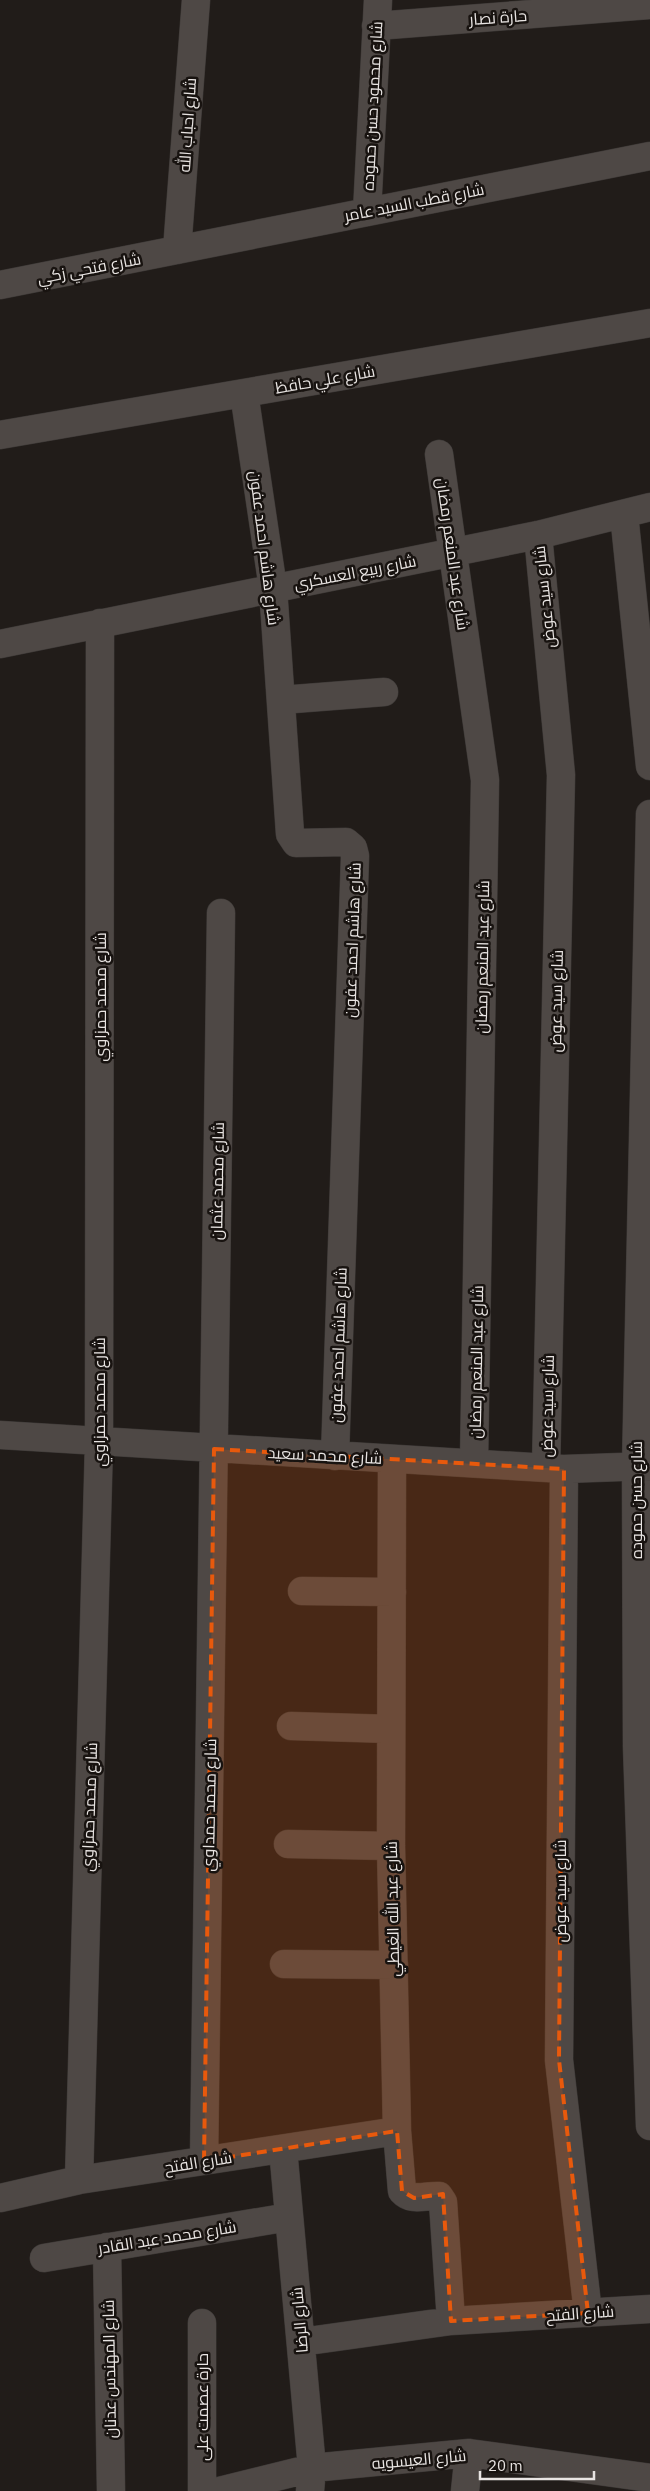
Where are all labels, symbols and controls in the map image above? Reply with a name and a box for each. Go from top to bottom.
street label: حارة نصار [467,5,528,29]
street label: شارع محمود حسن حموده [358,21,388,191]
street label: شارع احباب الله [174,77,202,173]
street label: شارع قطب السيد عامر [341,179,486,228]
street label: شارع فتحي زكي [36,248,143,292]
street label: شارع علي حافظ [274,360,377,402]
street label: شارع هاشم احمد عفون [244,470,284,627]
street label: شارع عبد المنعم رمضان [430,477,474,632]
street label: شارع سيد عوض [529,545,561,649]
street label: شارع ربيع العسكري [292,550,419,598]
street label: شارع هاشم احمد عفون [339,862,367,1018]
street label: شارع عبد المنعم رمضان [471,880,495,1034]
street label: شارع محمد حمزاوي [90,932,114,1062]
street label: شارع سيد عوض [545,949,569,1053]
street label: شارع محمد عثمان [206,1122,230,1240]
street label: شارع هاشم احمد عفون [325,1267,353,1423]
street label: شارع عبد المنعم رمضان [465,1285,489,1439]
street label: شارع محمد حمزاوي [89,1337,113,1467]
street label: شارع سيد عوض [536,1354,560,1458]
street label: شارع حسن حموده [626,1441,648,1559]
street label: شارع محمد سعيد [267,1442,383,1470]
street label: شارع محمد حمداوي [198,1738,224,1872]
street label: شارع محمد حمزاوي [77,1742,105,1872]
street label: شارع سيد عوض [550,1840,572,1942]
street label: شارع عبد الله الغيطي [381,1841,407,1977]
street label: شارع الفتح [163,2147,234,2179]
street label: شارع محمد عبد القادر [95,2216,238,2260]
street label: شارع الرضا [286,2286,314,2354]
street label: شارع المهندس عدنان [98,2299,122,2439]
street label: شارع الفتح [545,2301,615,2327]
street label: حارة عصمت على [192,2353,213,2461]
street label: شارع العيسويه [371,2445,467,2475]
scale bar [480,2448,594,2480]
text: 20 m [488,2456,523,2475]

